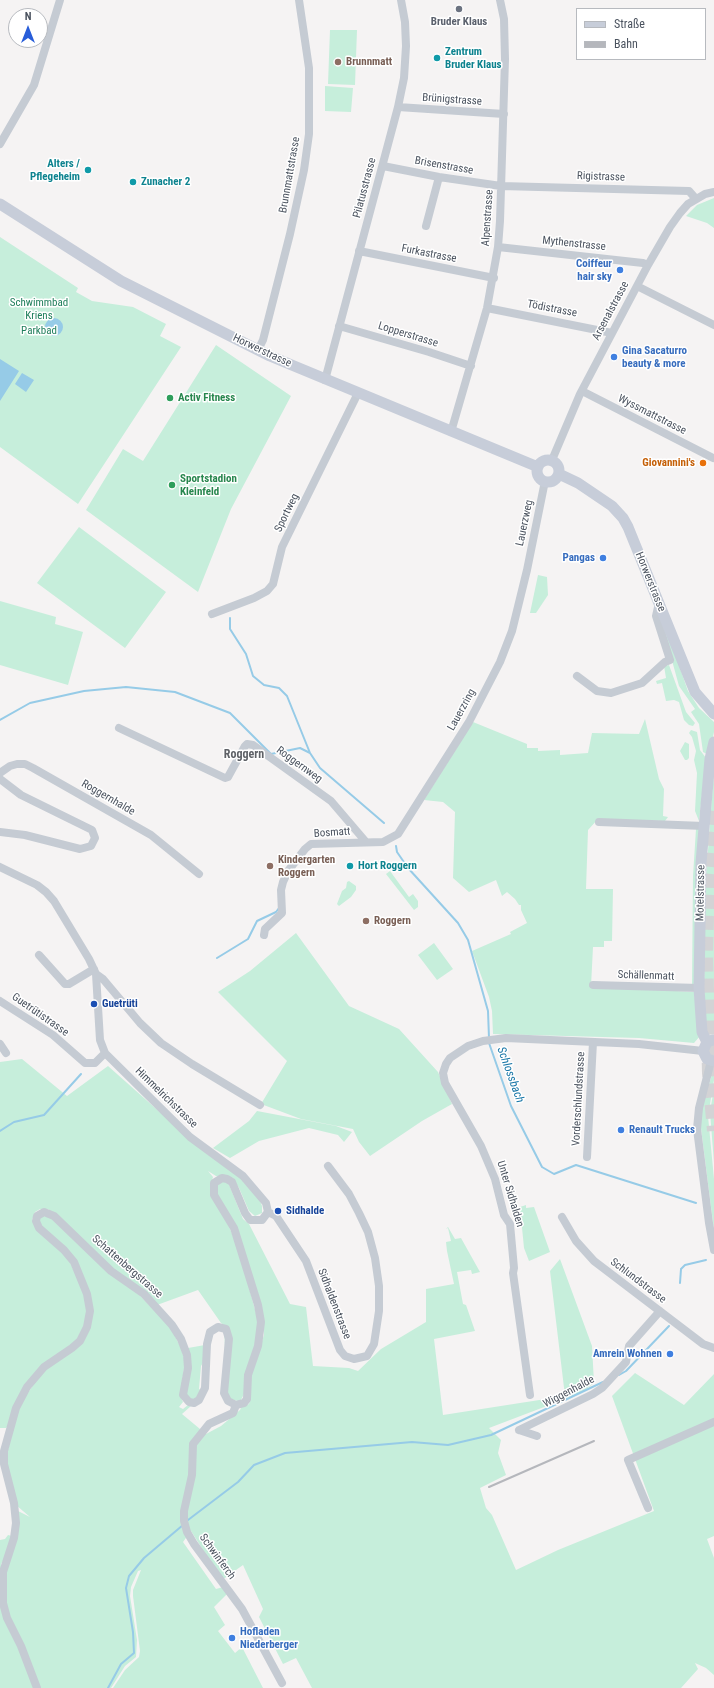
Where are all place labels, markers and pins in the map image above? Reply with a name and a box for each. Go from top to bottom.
marker: Bruder Klaus [454,4,464,14]
place label: Bruder Klaus [431,15,487,29]
place label: Zentrum Bruder Klaus [445,45,502,71]
marker: Zentrum Bruder Klaus [432,53,442,63]
place label: Brunnmatt [346,55,392,69]
marker: Brunnmatt [333,57,343,67]
place label: Alters / Pflegeheim [30,157,80,183]
marker: Alters / Pflegeheim [83,165,93,175]
place label: Zunacher 2 [141,175,190,189]
marker: Zunacher 2 [128,177,138,187]
place label: Coiffeur hair sky [576,257,612,283]
marker: Coiffeur hair sky [615,265,625,275]
place label: Gina Sacaturro beauty & more [622,344,687,370]
marker: Gina Sacaturro beauty & more [609,352,619,362]
place label: Activ Fitness [178,391,235,405]
marker: Activ Fitness [165,393,175,403]
place label: Giovannini's [642,456,695,470]
marker: Giovannini's [698,458,708,468]
place label: Sportstadion Kleinfeld [180,472,237,498]
marker: Sportstadion Kleinfeld [167,480,177,490]
place label: Pangas [562,551,595,565]
marker: Pangas [598,553,608,563]
place label: Kindergarten Roggern [278,853,335,879]
place label: Hort Roggern [358,859,417,873]
marker: Kindergarten Roggern [265,861,275,871]
marker: Hort Roggern [345,861,355,871]
place label: Roggern [374,914,411,928]
marker: Roggern [361,916,371,926]
place label: Guetrüti [102,997,138,1011]
marker: Guetrüti [89,999,99,1009]
place label: Renault Trucks [629,1123,695,1137]
marker: Renault Trucks [616,1125,626,1135]
place label: Sidhalde [286,1204,324,1218]
marker: Sidhalde [273,1206,283,1216]
place label: Amrein Wohnen [593,1347,662,1361]
marker: Amrein Wohnen [665,1349,675,1359]
place label: Hofladen Niederberger [240,1625,298,1651]
marker: Hofladen Niederberger [227,1633,237,1643]

